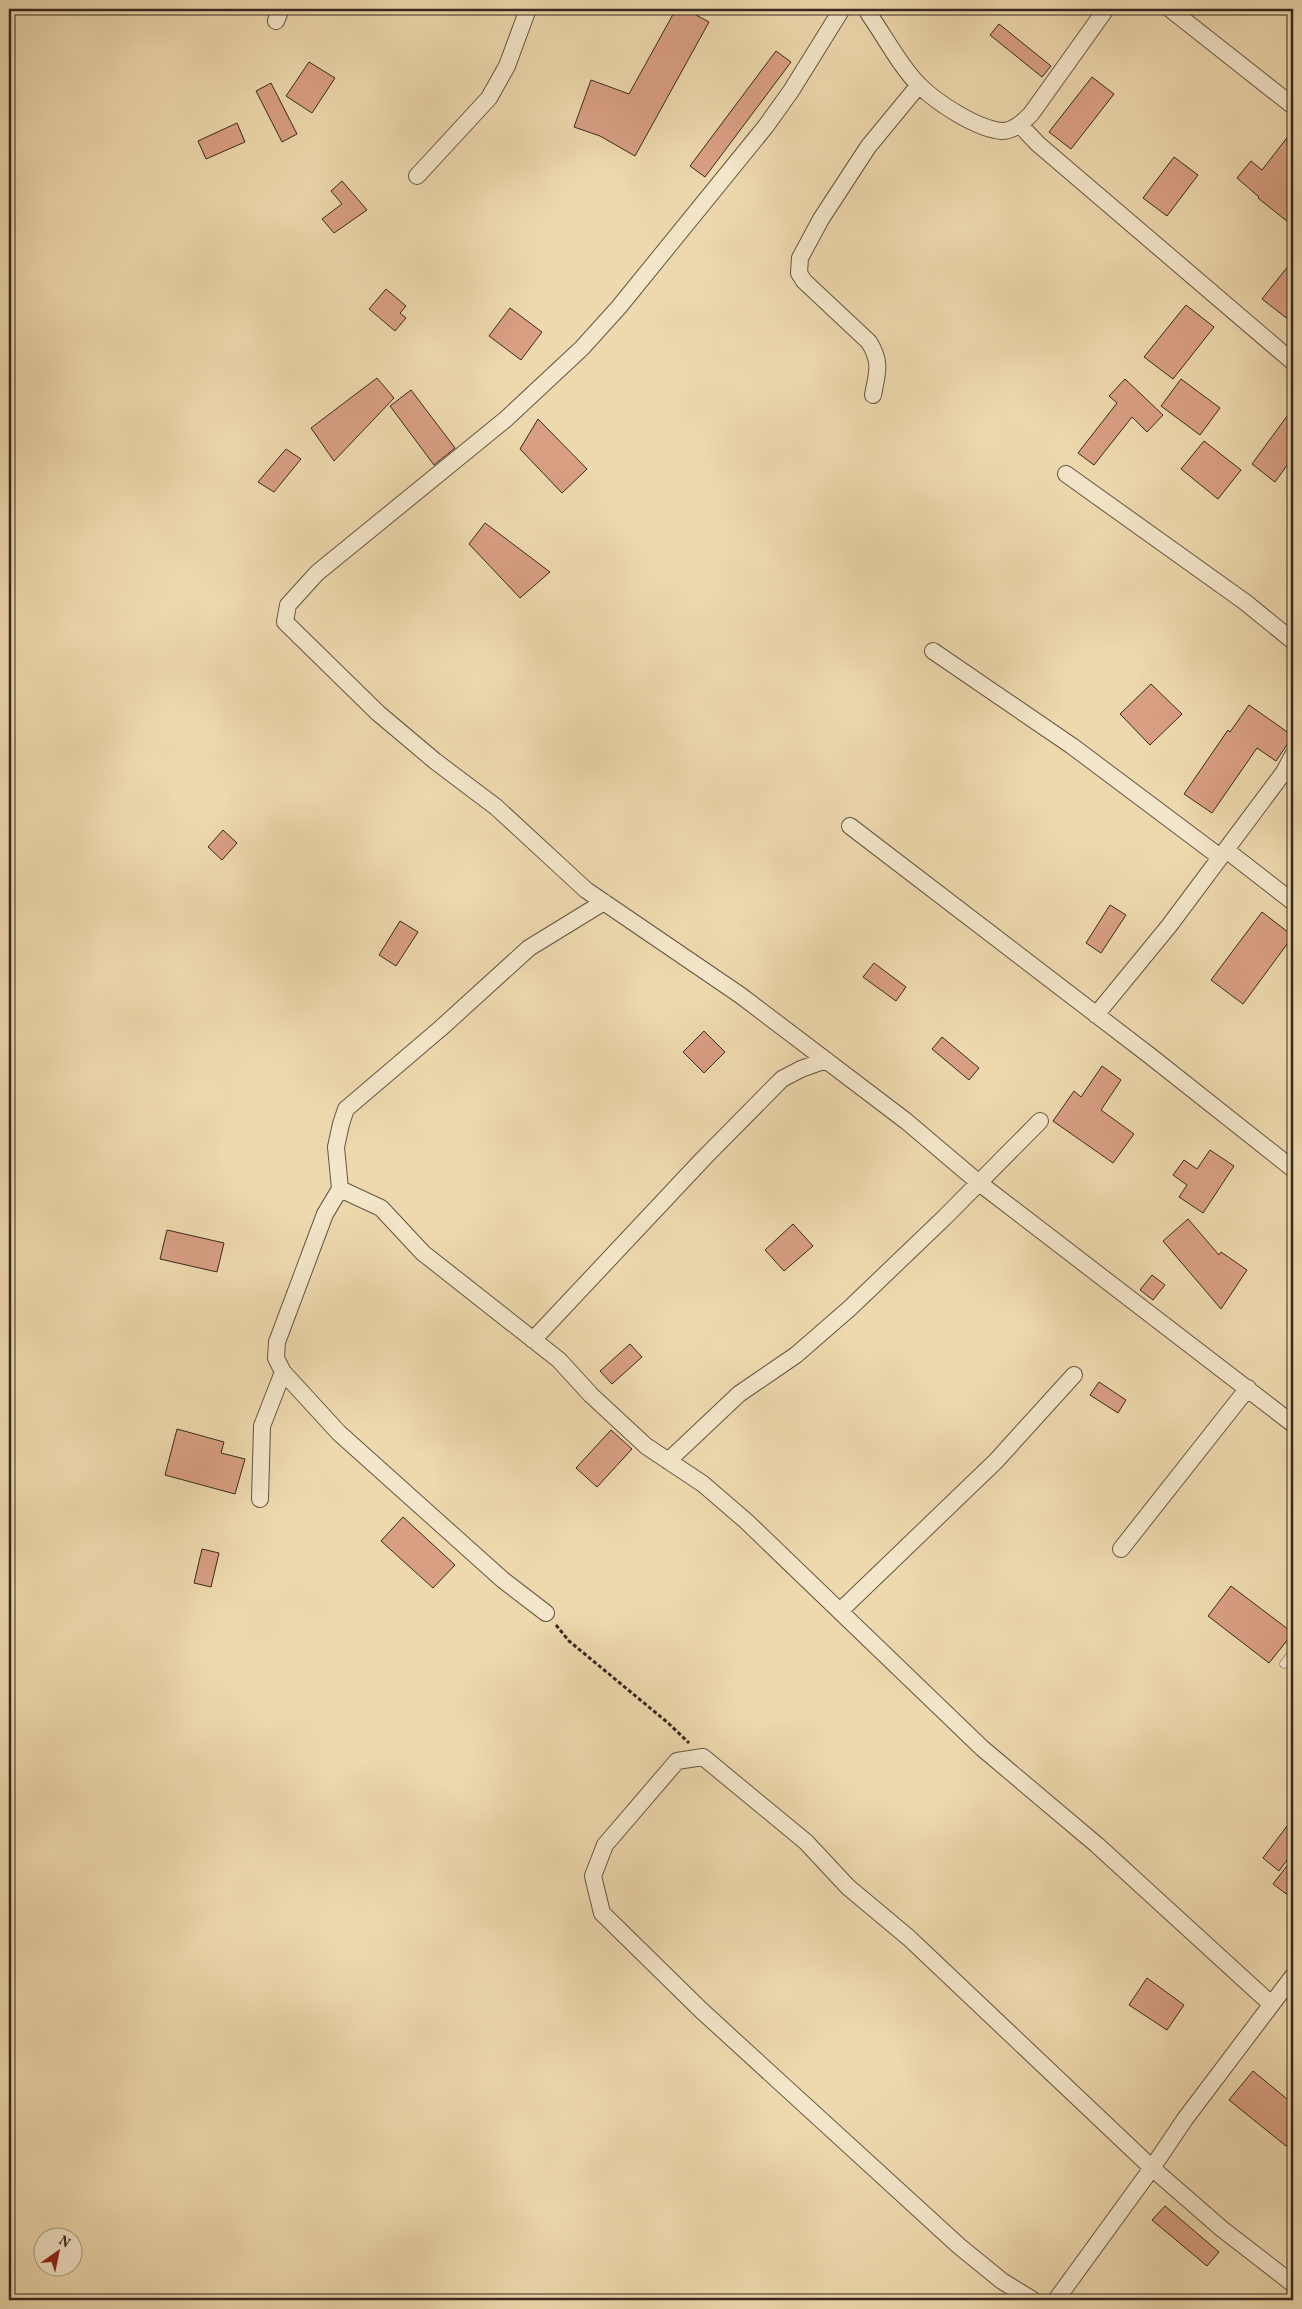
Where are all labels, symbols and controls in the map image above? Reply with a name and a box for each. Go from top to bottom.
north arrow [32,2226,82,2276]
text: N [55,2232,74,2253]

